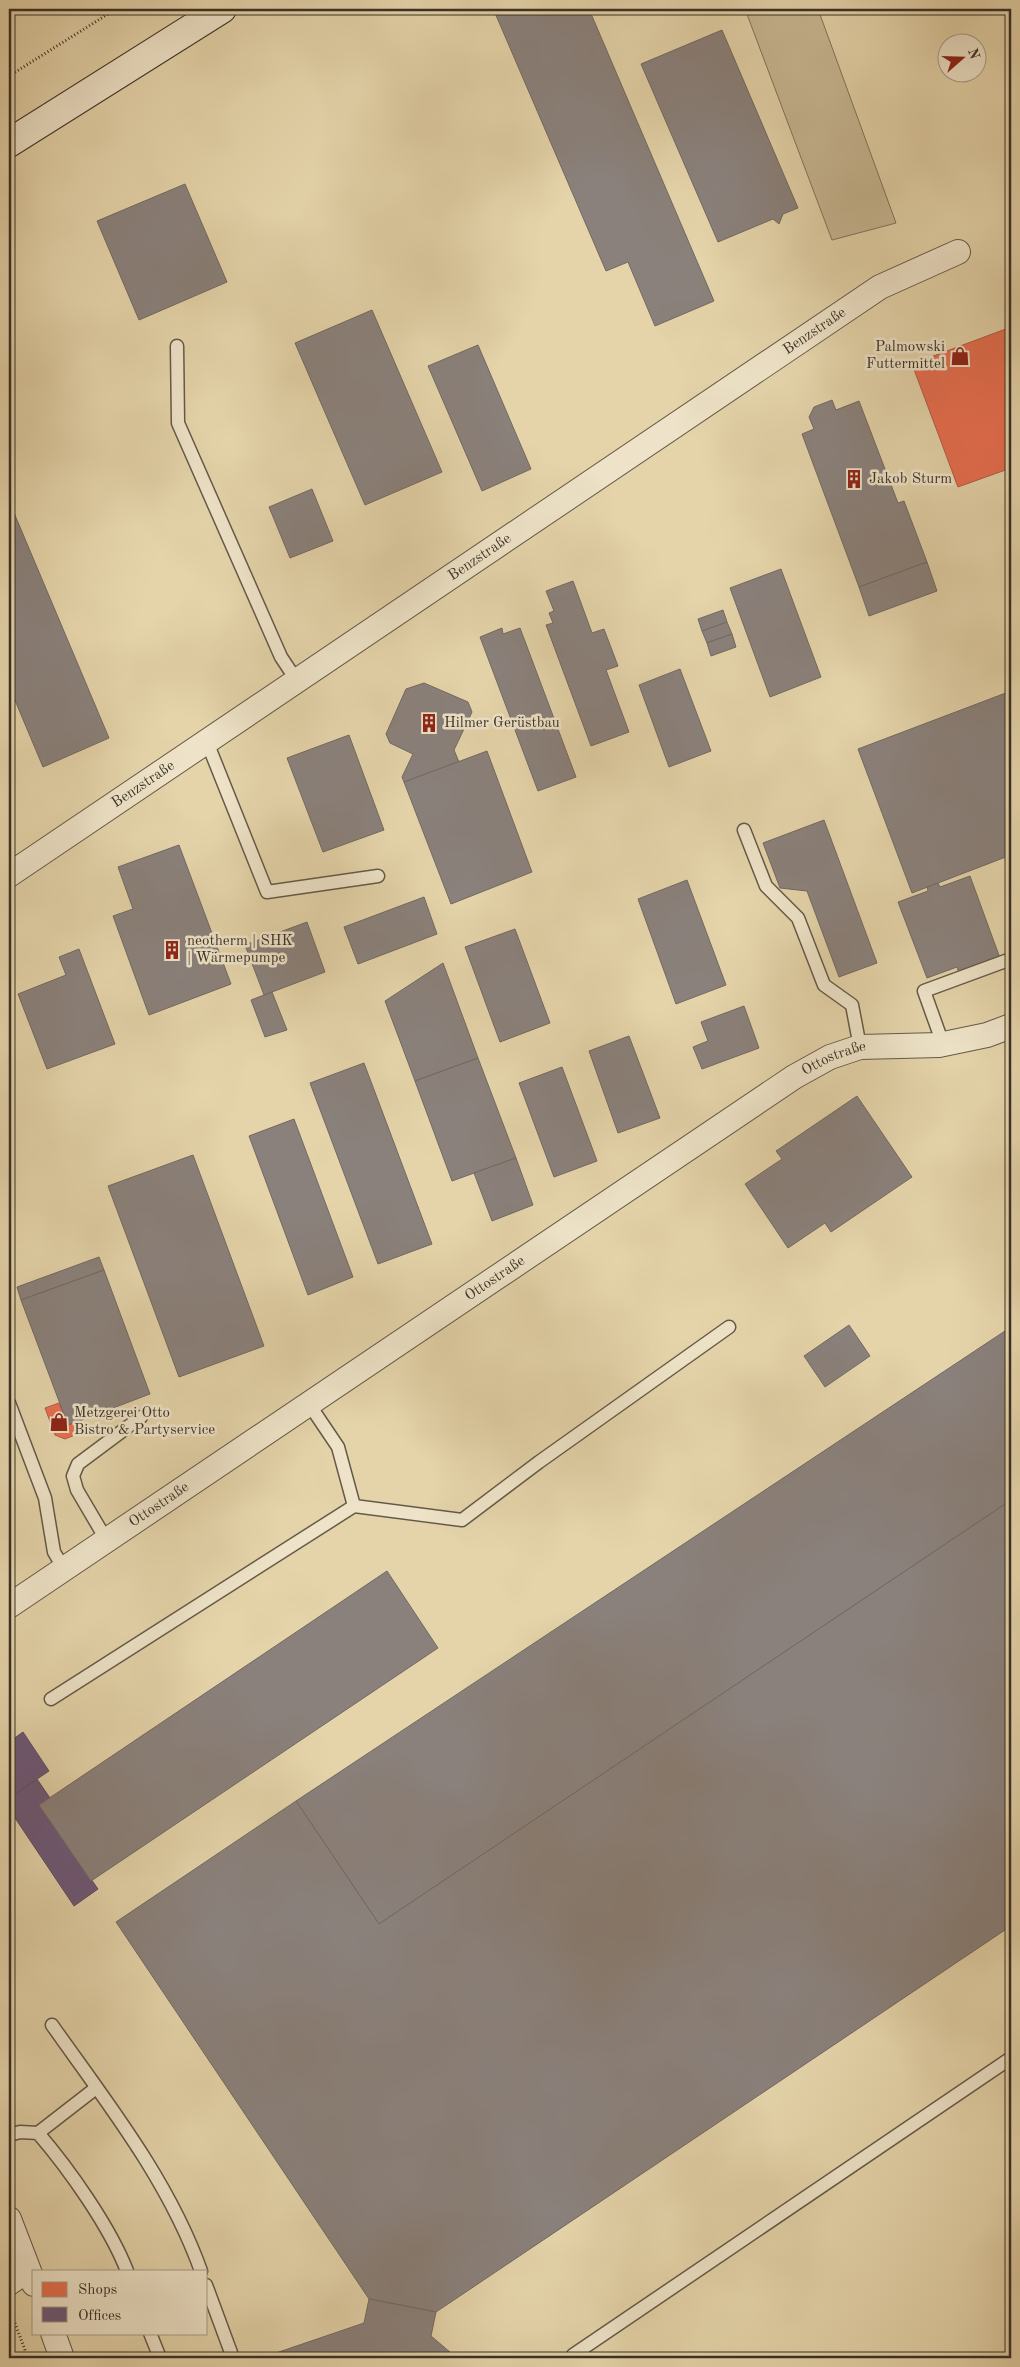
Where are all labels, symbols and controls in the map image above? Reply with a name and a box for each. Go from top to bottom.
north arrow [938,32,988,82]
text: N [965,46,982,62]
street label: Benzstraße [781,305,849,358]
place label: Palmowski Futtermittel [866,340,945,372]
shop icon: Palmowski Futtermittel [949,345,971,367]
building icon: Jakob Sturm [843,468,865,490]
place label: Jakob Sturm [869,472,952,487]
street label: Benzstraße [446,531,514,584]
building icon: Hilmer Gerüstbau [418,712,440,734]
place label: Hilmer Gerüstbau [444,716,560,731]
street label: Benzstraße [109,758,177,811]
place label: neotherm | SHK | Wärmepumpe [187,934,293,966]
building icon: neotherm | SHK | Wärmepumpe [161,939,183,961]
street label: Ottostraße [799,1039,866,1079]
street label: Ottostraße [462,1253,528,1304]
place label: Metzgerei Otto Bistro & Partyservice [74,1406,215,1438]
shop icon: Metzgerei Otto Bistro & Partyservice [48,1411,70,1433]
street label: Ottostraße [126,1479,192,1530]
legend [32,2270,208,2334]
text: Shops [78,2283,117,2298]
text: Offices [78,2309,121,2324]

